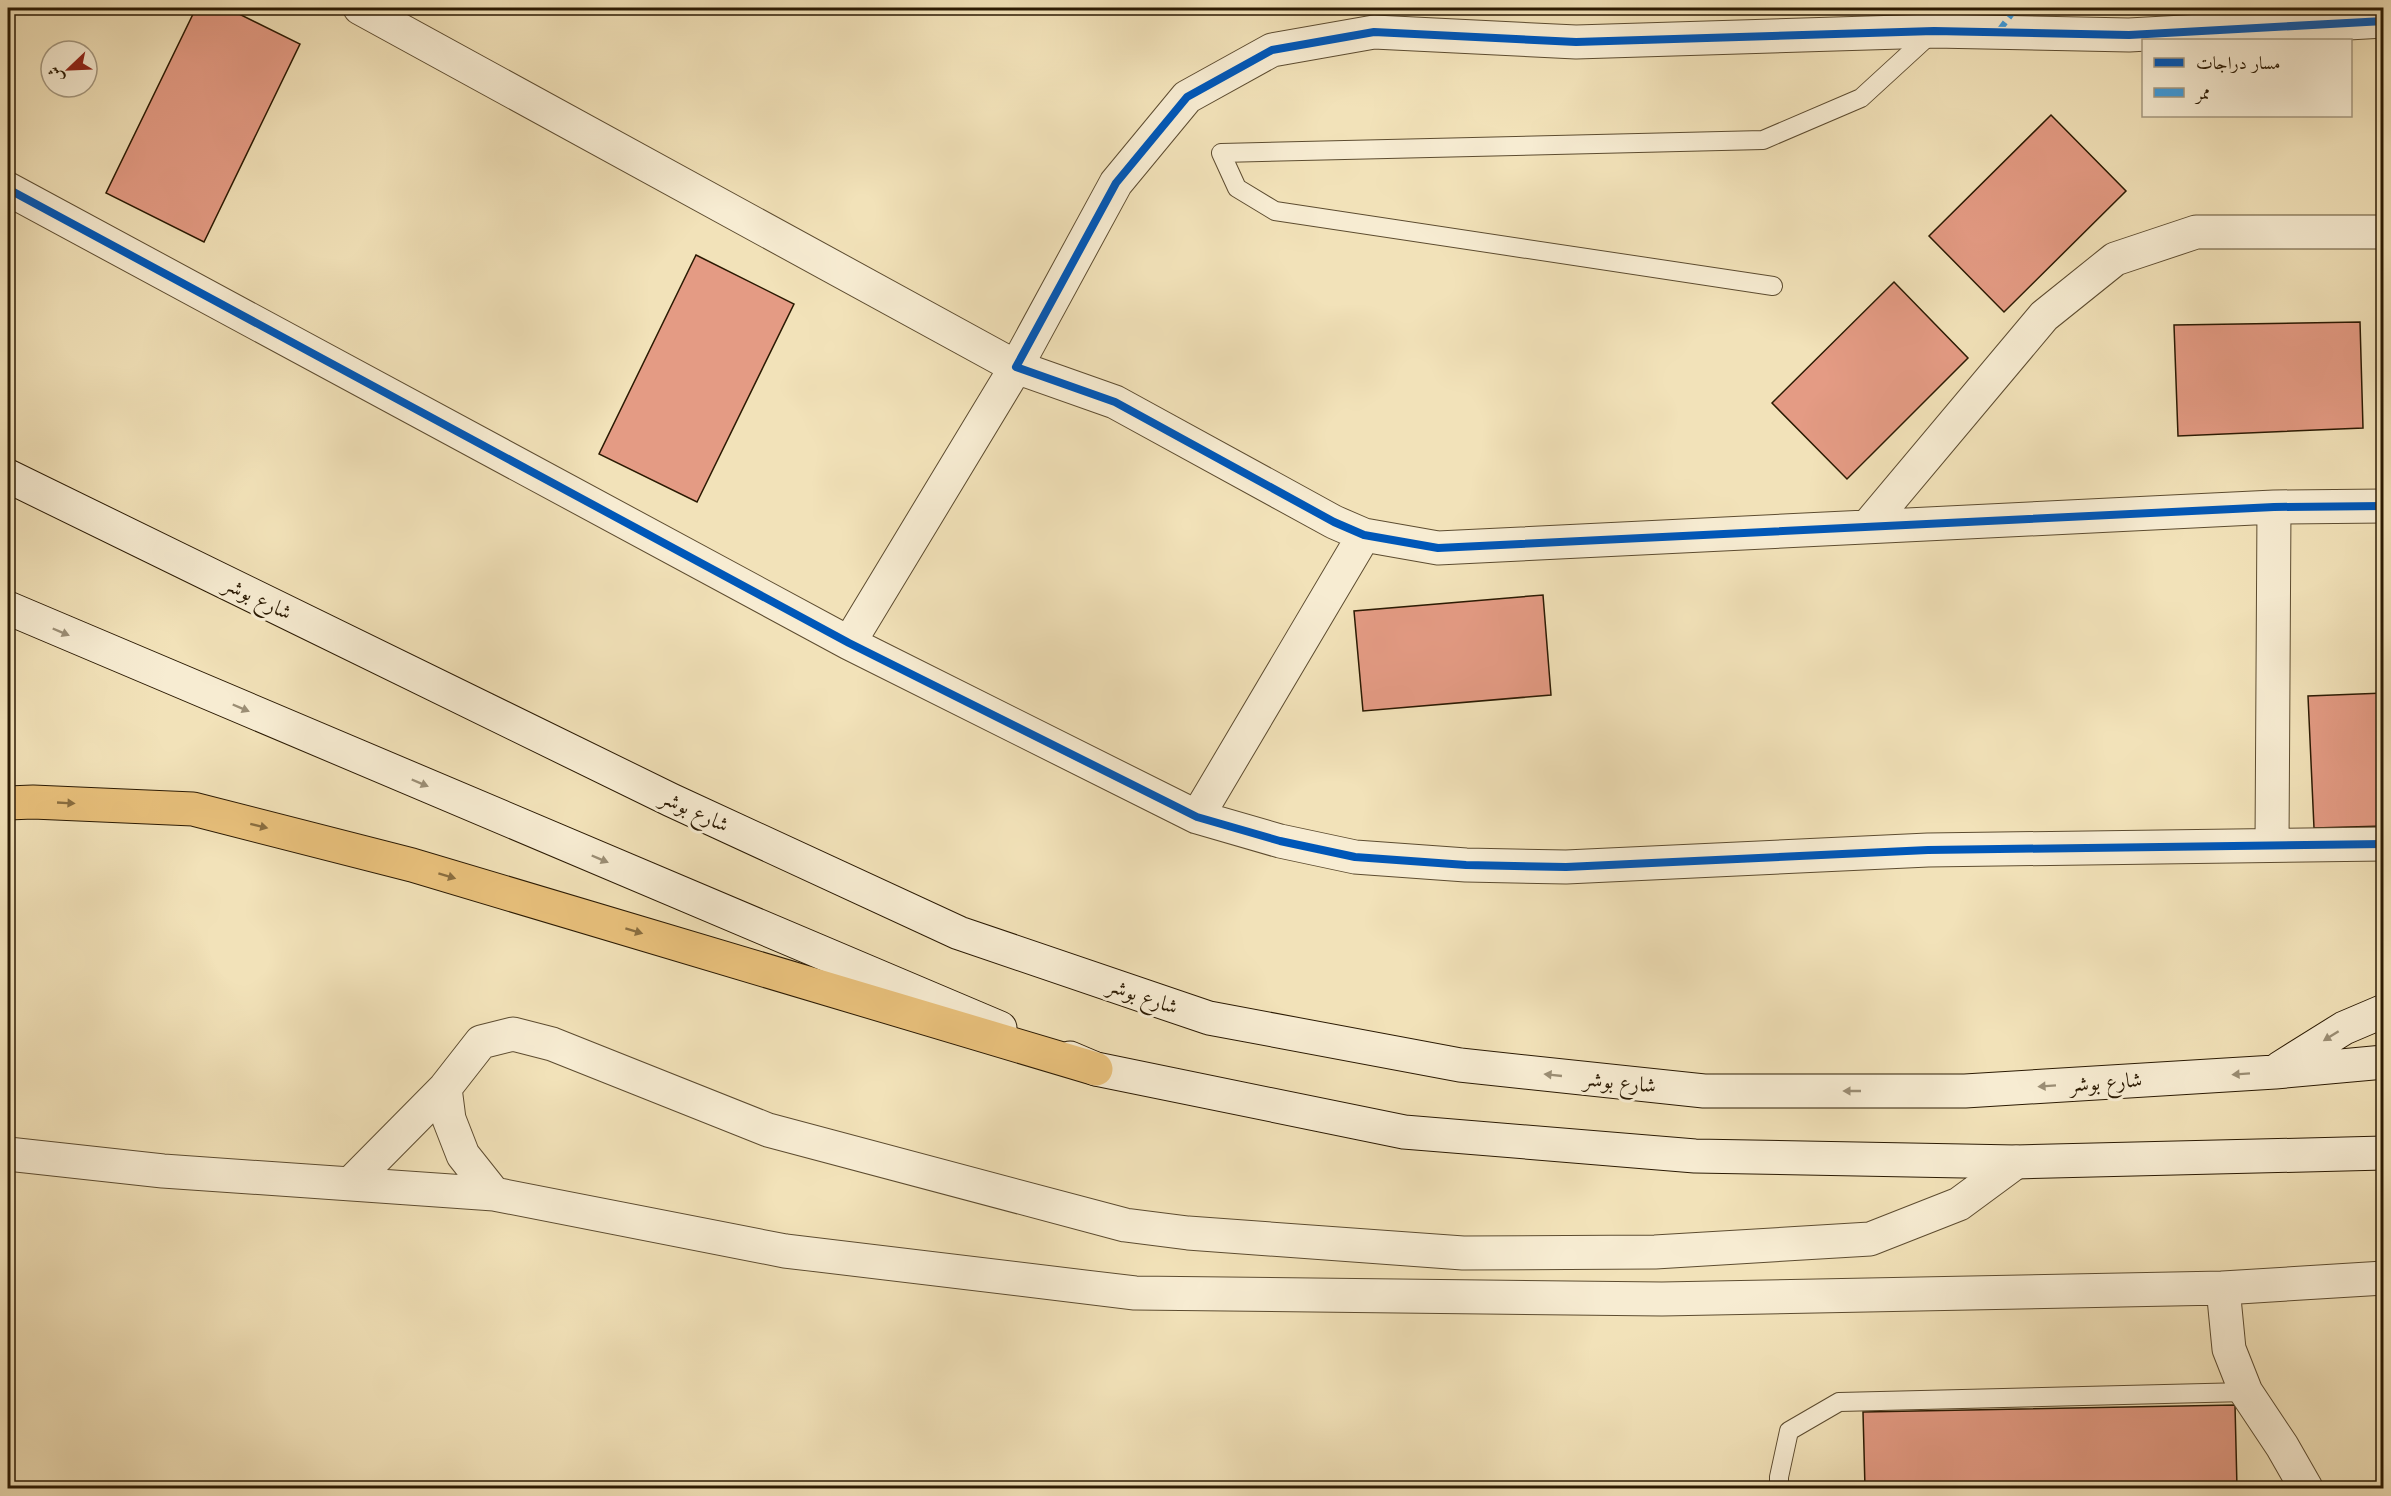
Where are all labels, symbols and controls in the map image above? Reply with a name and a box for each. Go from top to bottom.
north arrow [39,39,99,99]
legend [2142,39,2352,117]
text: مسار دراجات [2196,55,2280,74]
text: ش [47,64,67,85]
text: ممر [2194,85,2210,105]
street label: شارع بوشر [216,573,294,630]
one-way arrow [52,628,70,637]
one-way arrow [232,703,250,713]
one-way arrow [412,779,429,788]
street label: شارع بوشر [653,787,732,843]
one-way arrow [56,799,75,808]
one-way arrow [250,821,268,831]
one-way arrow [591,855,609,864]
one-way arrow [438,872,456,881]
one-way arrow [625,927,643,936]
street label: شارع بوشر [1101,975,1180,1025]
one-way arrow [2323,1031,2339,1042]
street label: شارع بوشر [1580,1069,1657,1104]
one-way arrow [2232,1069,2251,1078]
one-way arrow [1543,1070,1562,1080]
street label: شارع بوشر [2067,1070,2143,1103]
one-way arrow [2037,1081,2056,1091]
one-way arrow [1843,1086,1862,1096]

